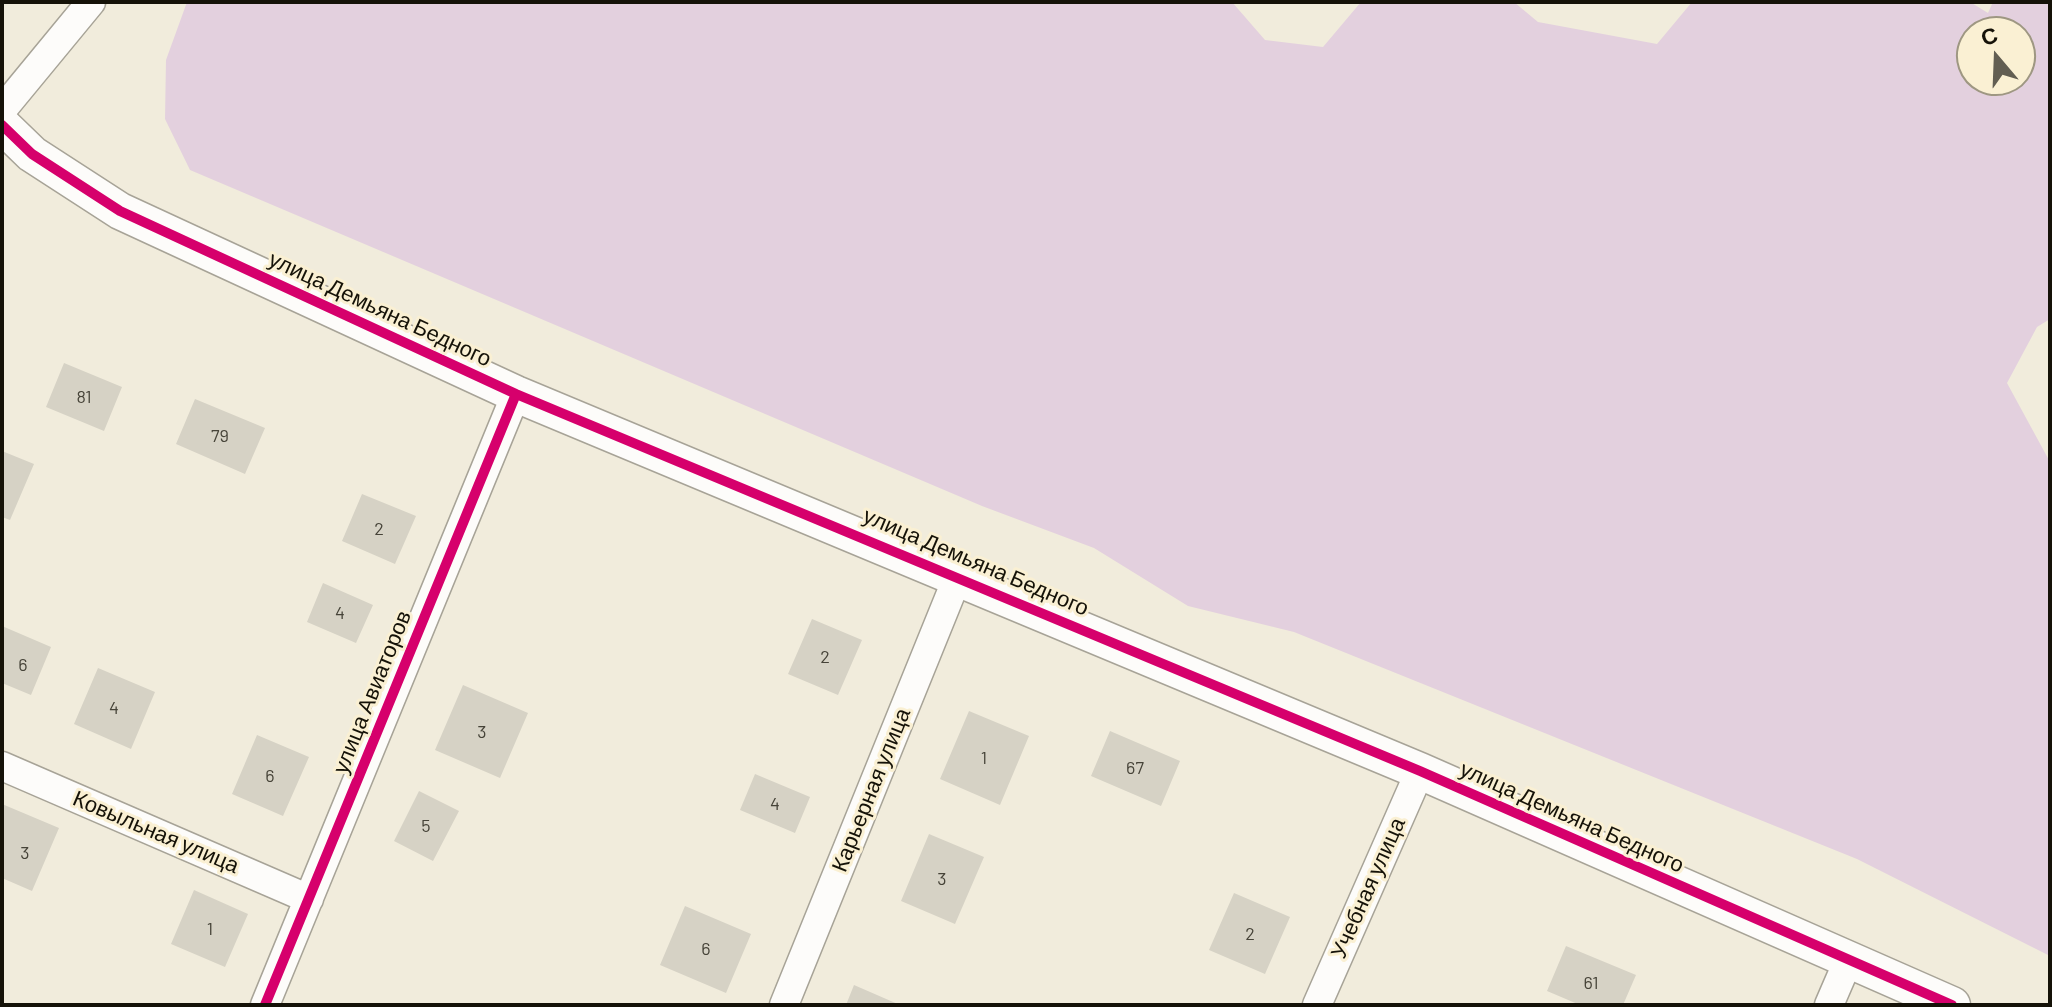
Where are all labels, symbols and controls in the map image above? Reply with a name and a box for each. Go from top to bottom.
north arrow [1956,16,2036,96]
text: С [1977,20,2001,50]
street label: улица Демьяна Бедного [265,246,495,372]
house number: 81 [76,386,92,408]
house number: 79 [211,425,229,447]
street label: улица Демьяна Бедного [859,502,1093,622]
house number: 2 [374,518,384,540]
house number: 4 [335,602,345,624]
street label: улица Авиаторов [327,607,417,777]
house number: 2 [820,646,830,668]
house number: 6 [18,654,28,676]
house number: 4 [109,697,119,719]
street label: Карьерная улица [826,704,916,876]
house number: 3 [477,721,487,743]
house number: 1 [981,747,987,769]
street label: улица Демьяна Бедного [1456,756,1688,878]
house number: 67 [1126,757,1144,779]
house number: 6 [265,765,275,787]
street label: Ковыльная улица [69,785,243,879]
house number: 4 [770,793,780,815]
street label: Учебная улица [1325,814,1411,962]
house number: 5 [421,815,431,837]
house number: 3 [20,842,30,864]
house number: 3 [937,868,947,890]
house number: 1 [207,918,213,940]
house number: 2 [1245,923,1255,945]
house number: 6 [701,938,711,960]
house number: 61 [1583,972,1599,994]

